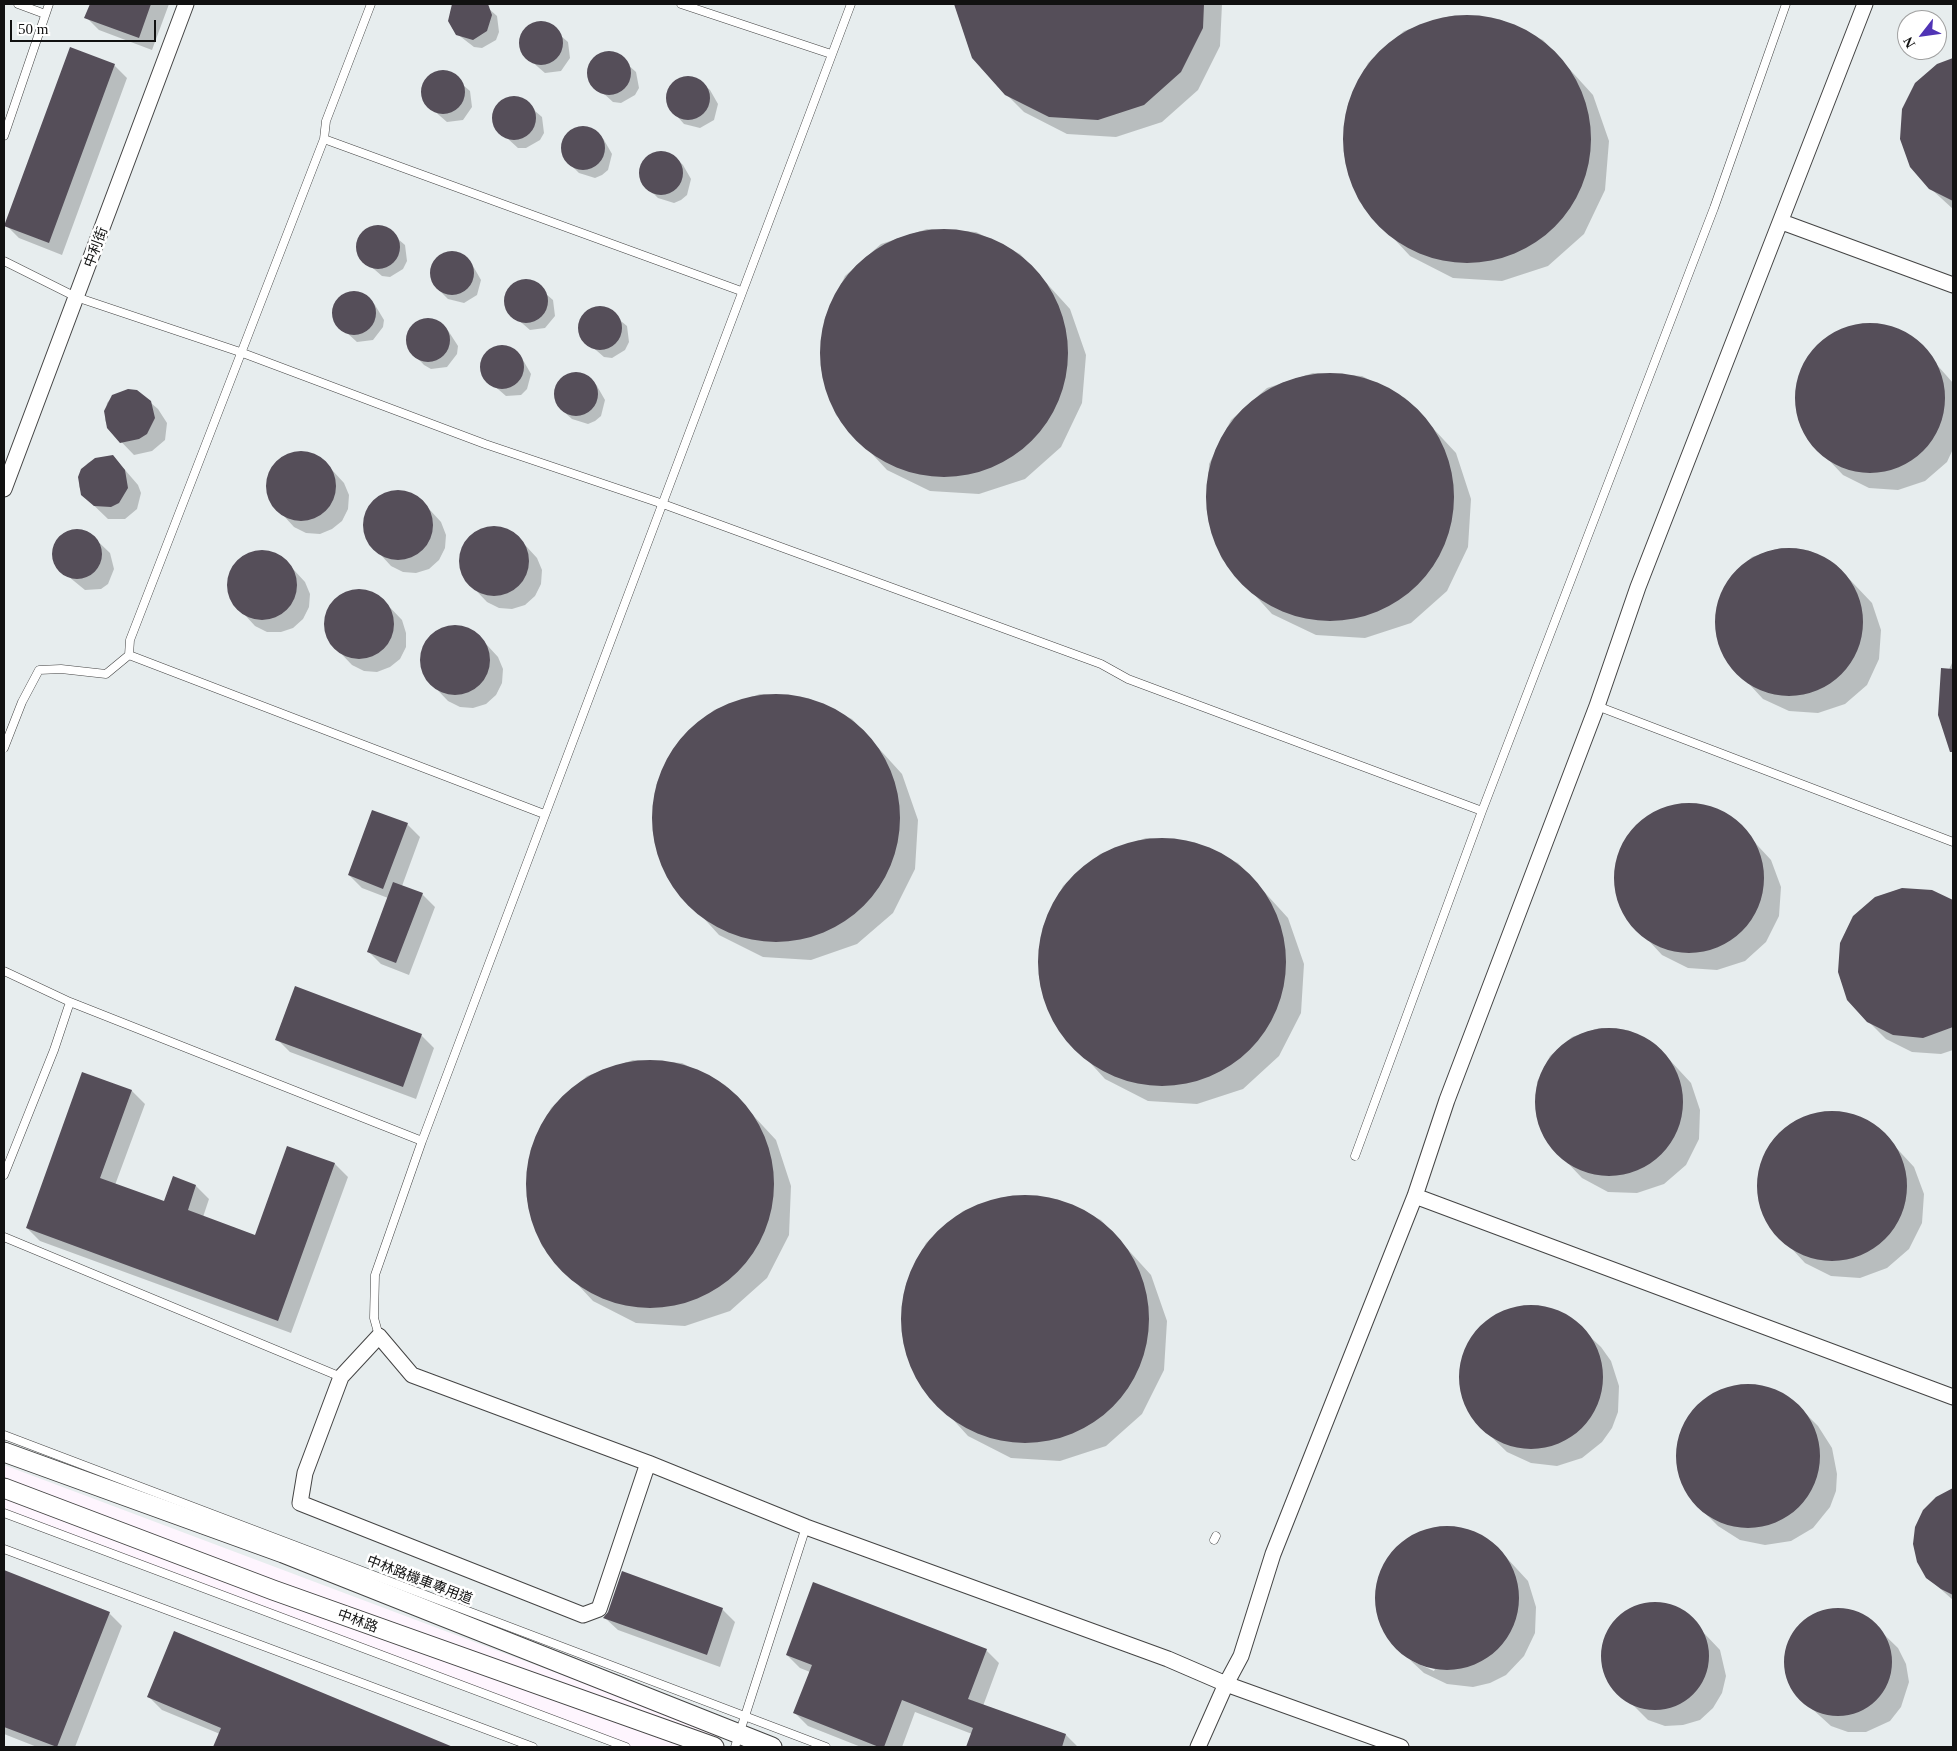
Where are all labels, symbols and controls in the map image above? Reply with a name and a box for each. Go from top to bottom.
scale bar [12,10,159,42]
north arrow [1897,10,1947,60]
text: 50 m [18,21,48,37]
text: N [1900,34,1918,50]
street label: 中利街 [80,224,110,270]
street label: 中林路機車專用道 [365,1551,475,1607]
street label: 中林路 [335,1605,381,1635]

